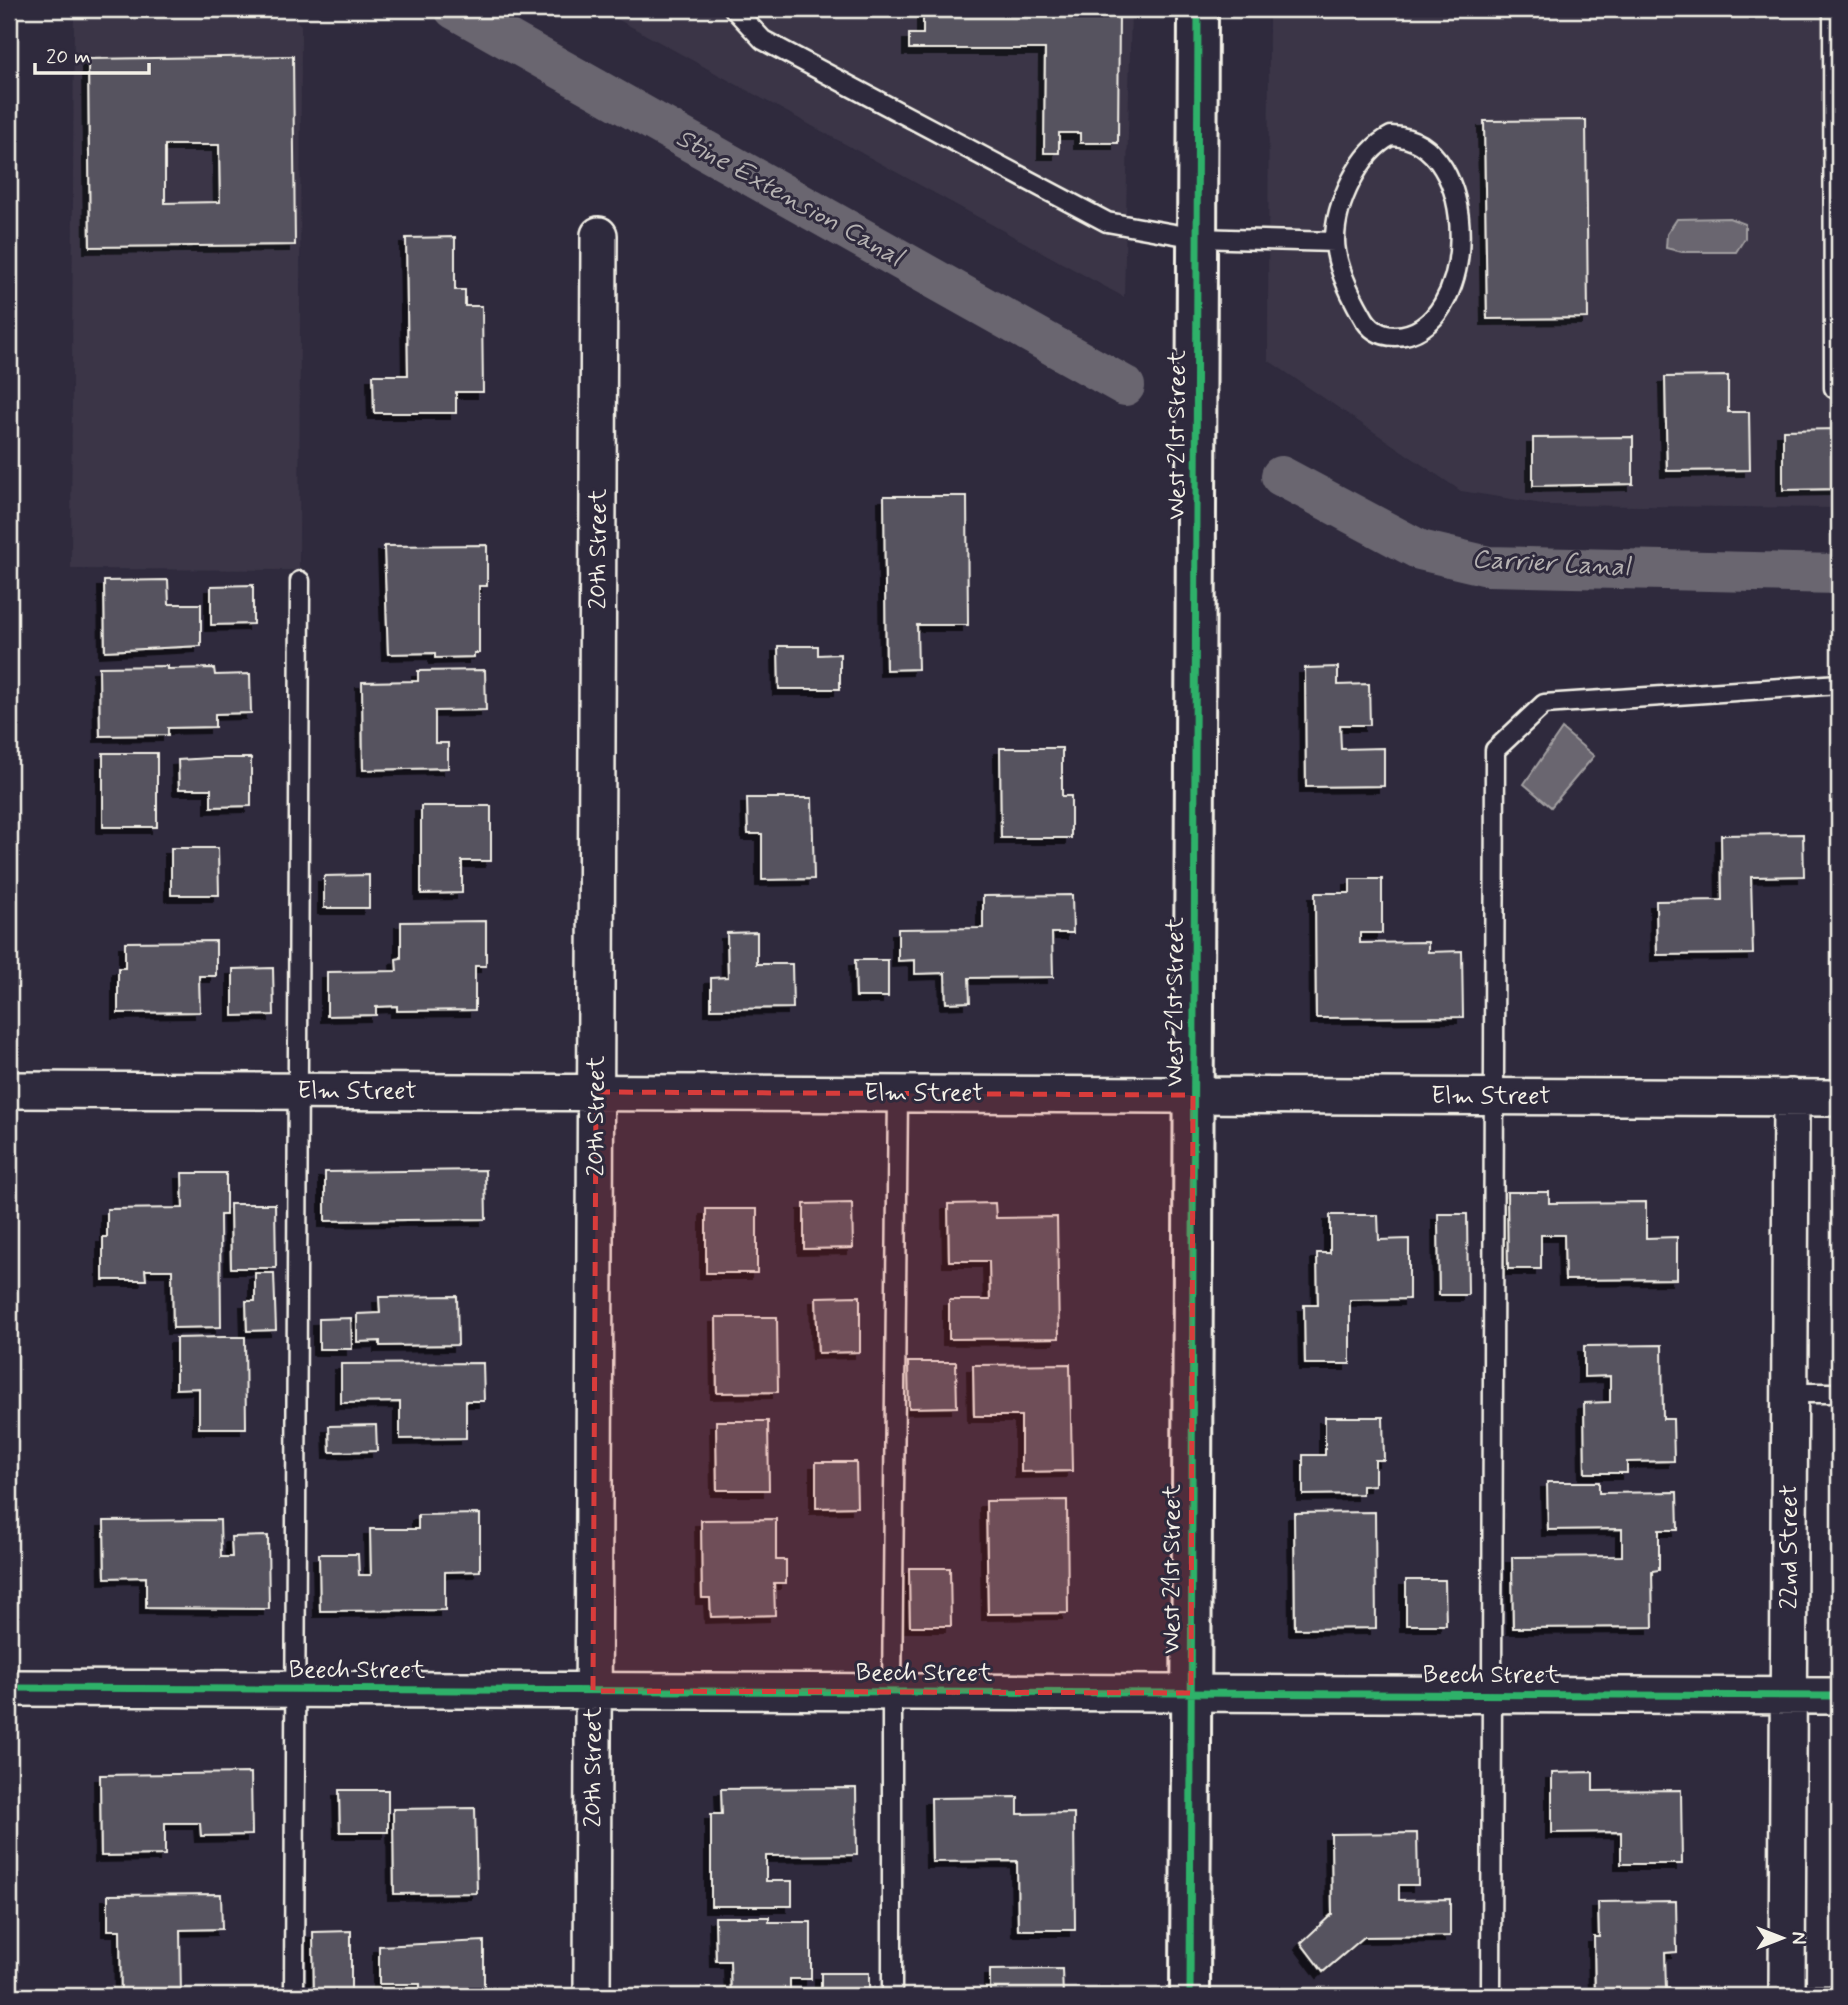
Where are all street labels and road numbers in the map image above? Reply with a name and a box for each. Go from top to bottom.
street label: West 21st Street [1162,350,1193,520]
street label: 20th Street [583,489,614,609]
street label: West 21st Street [1160,917,1191,1087]
street label: 20th Street [581,1056,612,1176]
street label: Elm Street [297,1076,417,1107]
street label: Elm Street [864,1078,984,1109]
street label: Elm Street [1431,1081,1551,1112]
street label: West 21st Street [1157,1484,1188,1654]
street label: 22nd Street [1774,1484,1805,1610]
street label: Beech Street [289,1655,425,1686]
street label: Beech Street [856,1658,992,1689]
street label: Beech Street [1423,1660,1559,1691]
street label: 20th Street [578,1707,609,1827]

